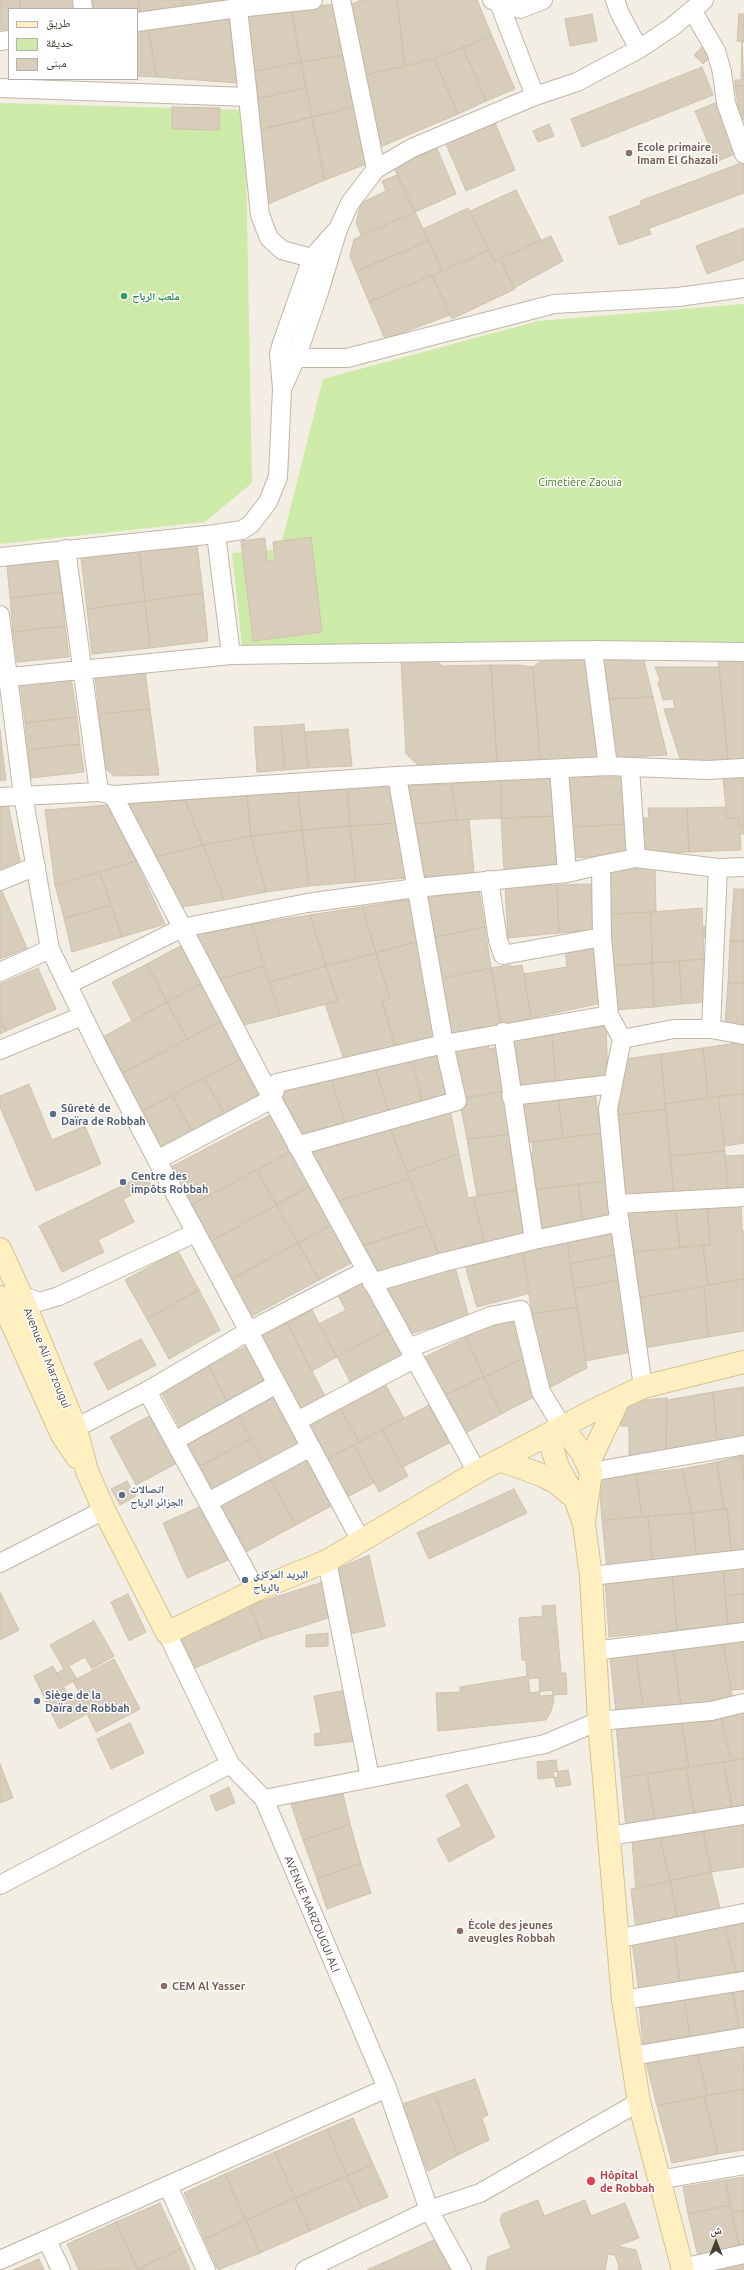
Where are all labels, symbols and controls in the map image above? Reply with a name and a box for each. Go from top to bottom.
legend [8,8,138,80]
text: طريق [46,16,71,29]
text: حديقة [46,36,74,49]
text: مبنى [46,56,67,69]
place label: Ecole primaire Imam El Ghazali [637,140,718,166]
marker: Ecole primaire Imam El Ghazali [624,148,634,158]
place label: ملعب الرباح [132,289,180,303]
marker: ملعب الرباح [119,291,129,301]
park label: Cimetière Zaouia [538,475,622,489]
place label: Sûreté de Daïra de Robbah [61,1101,146,1127]
marker: Sûreté de Daïra de Robbah [48,1109,58,1119]
place label: Centre des impôts Robbah [131,1169,209,1195]
marker: Centre des impôts Robbah [118,1177,128,1187]
street label: Avenue Ali Marzougui [21,1306,73,1410]
place label: اتصالات الجزائر الرباح [130,1482,183,1508]
marker: اتصالات الجزائر الرباح [117,1490,127,1500]
place label: البريد المركزي بالرباح [253,1567,308,1593]
marker: البريد المركزي بالرباح [240,1575,250,1585]
place label: Siège de la Daïra de Robbah [45,1688,130,1714]
marker: Siège de la Daïra de Robbah [32,1696,42,1706]
street label: AVENUE MARZOUGUI ALI [281,1854,343,1974]
place label: École des jeunes aveugles Robbah [468,1918,556,1944]
marker: École des jeunes aveugles Robbah [455,1926,465,1936]
place label: CEM Al Yasser [172,1979,245,1993]
marker: CEM Al Yasser [159,1981,169,1991]
place label: Hôpital de Robbah [600,2168,655,2194]
marker: Hôpital de Robbah [585,2175,597,2187]
north arrow [696,2222,736,2262]
text: ش [710,2224,722,2236]

